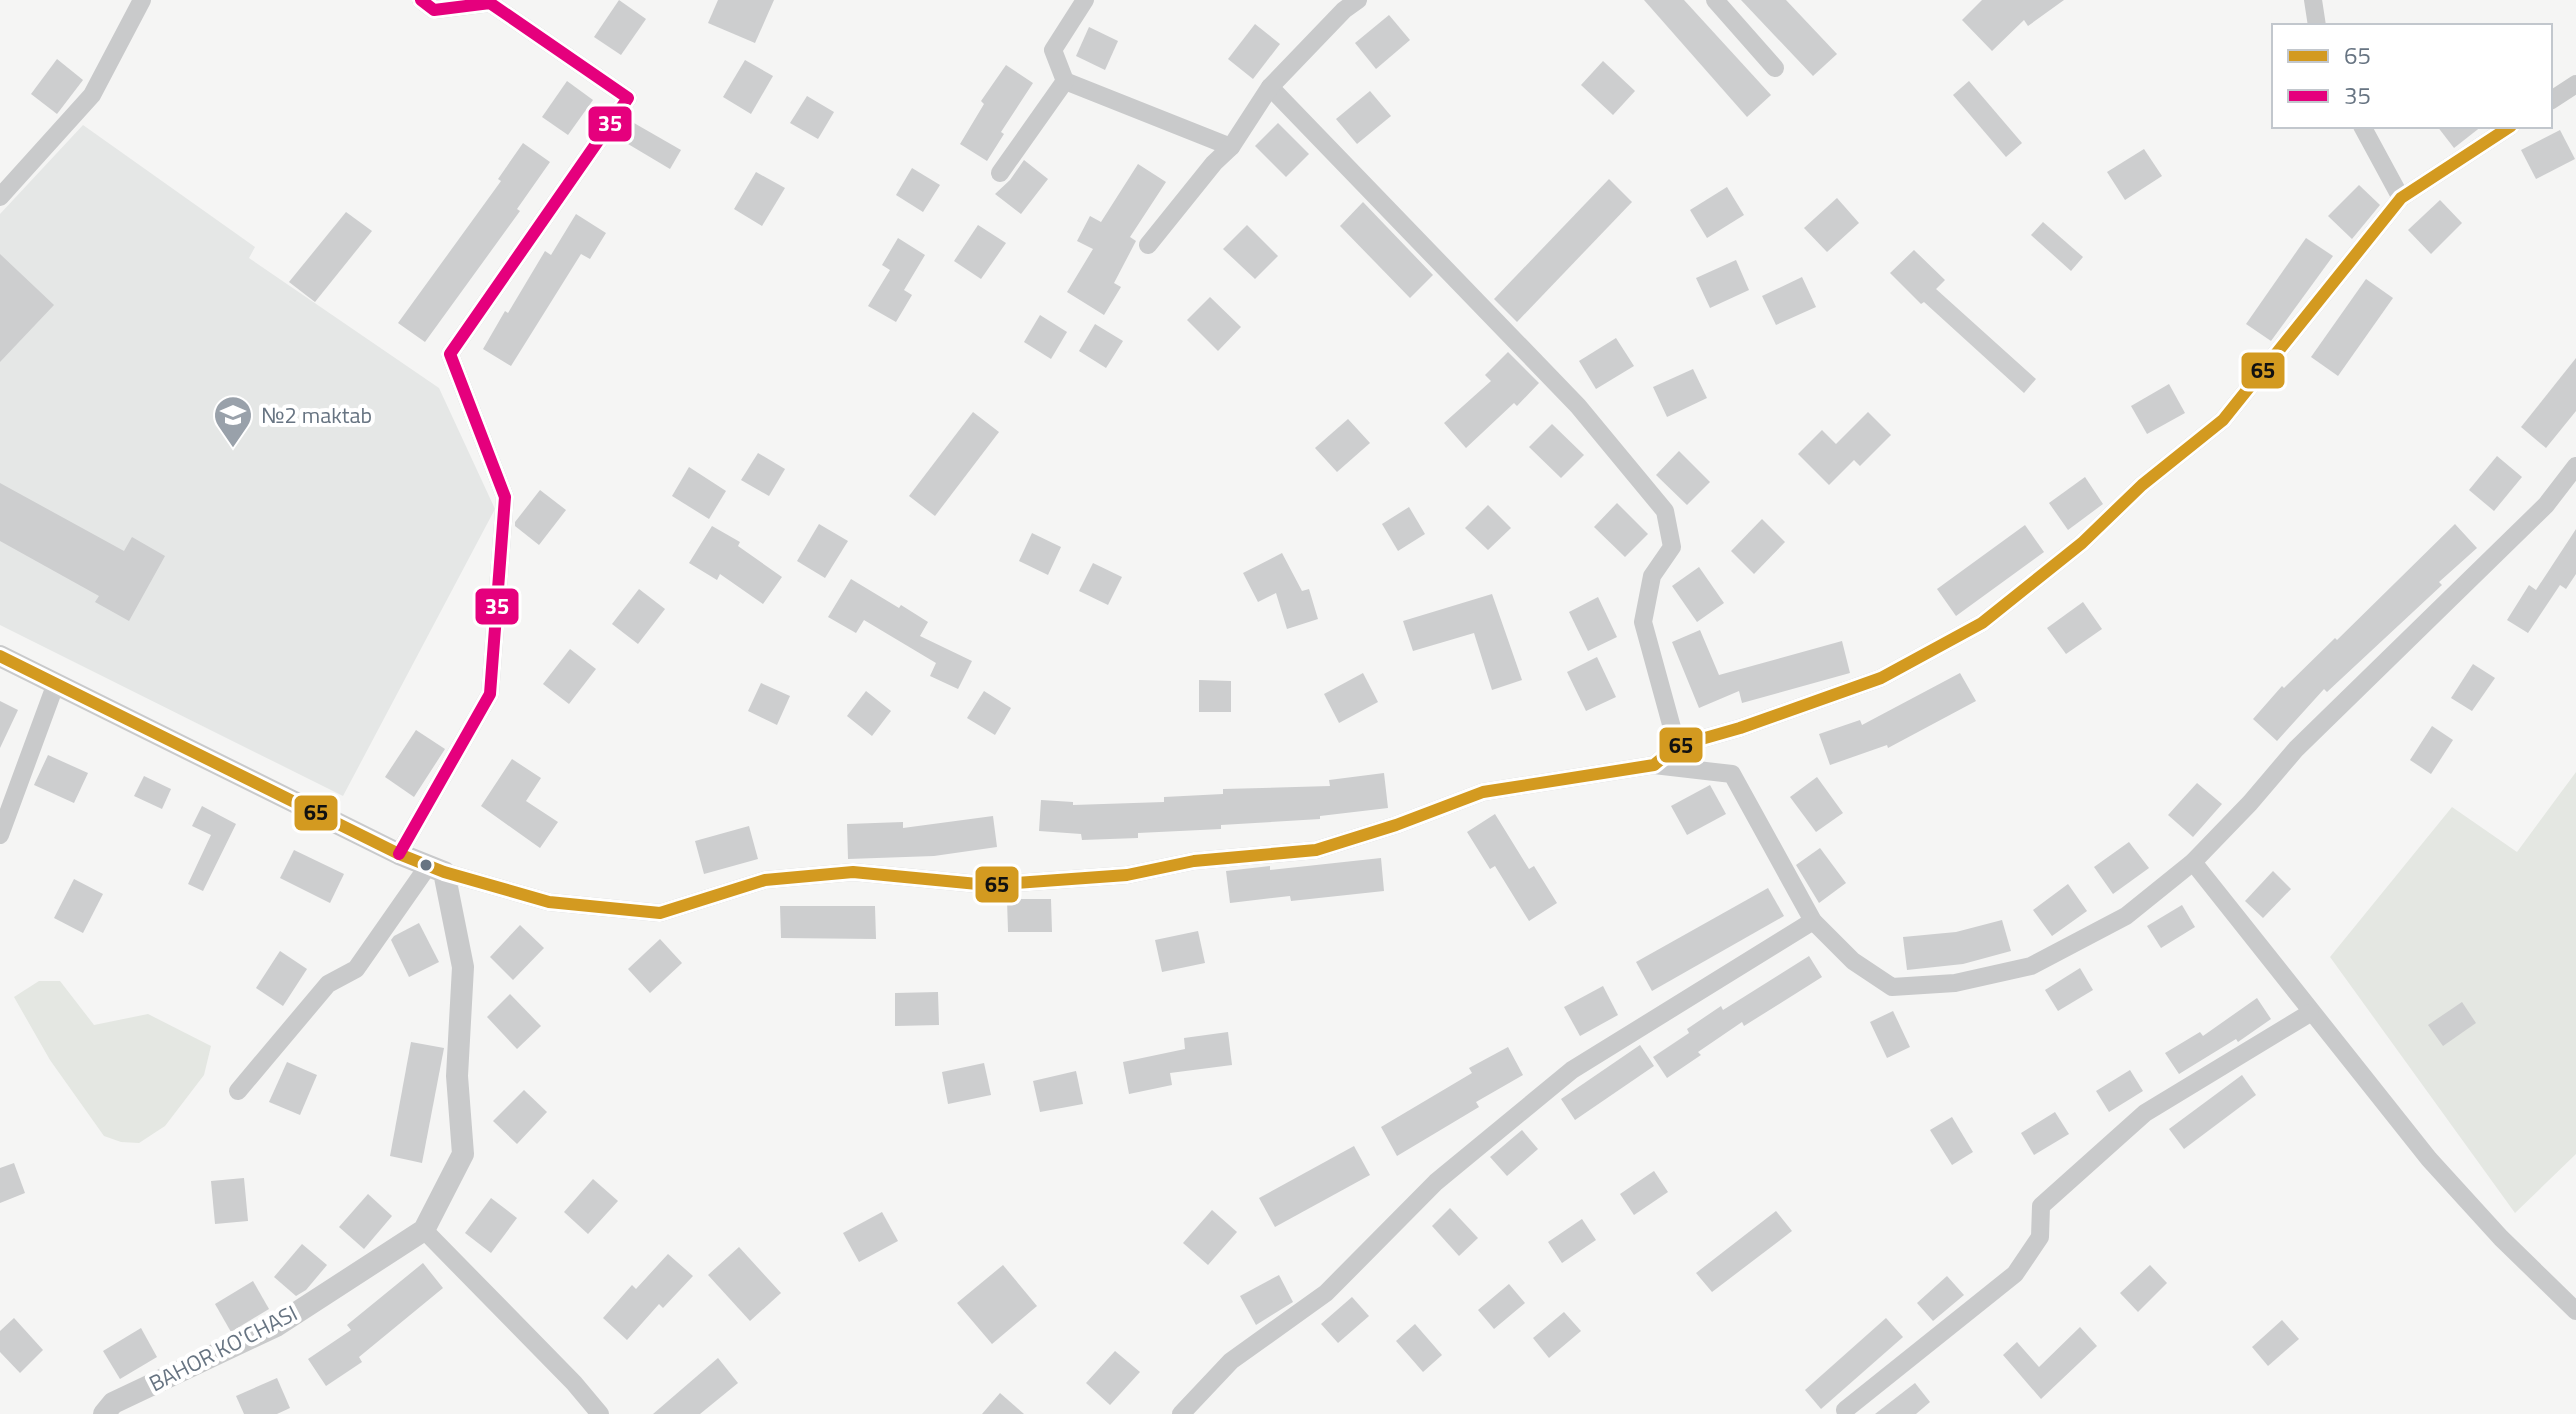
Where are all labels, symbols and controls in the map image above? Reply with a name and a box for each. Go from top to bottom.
legend [2272,24,2552,128]
text: 65 [2344,37,2371,73]
text: 35 [2344,77,2371,113]
line badge: 35 [587,105,633,143]
text: 35 [598,106,622,140]
line badge: 65 [2240,351,2286,390]
text: 65 [2251,353,2275,387]
school or university icon: №2 maktab [212,394,254,449]
place label: №2 maktab [261,398,372,432]
line badge: 35 [474,587,520,626]
text: 35 [485,589,509,623]
line badge: 65 [1658,726,1704,764]
text: 65 [1669,728,1693,762]
line badge: 65 [293,794,339,832]
text: 65 [304,795,328,829]
unlabelled marker [418,857,434,873]
line badge: 65 [974,865,1020,904]
text: 65 [985,867,1009,901]
street label: BAHOR KO'CHASI [143,1296,303,1400]

